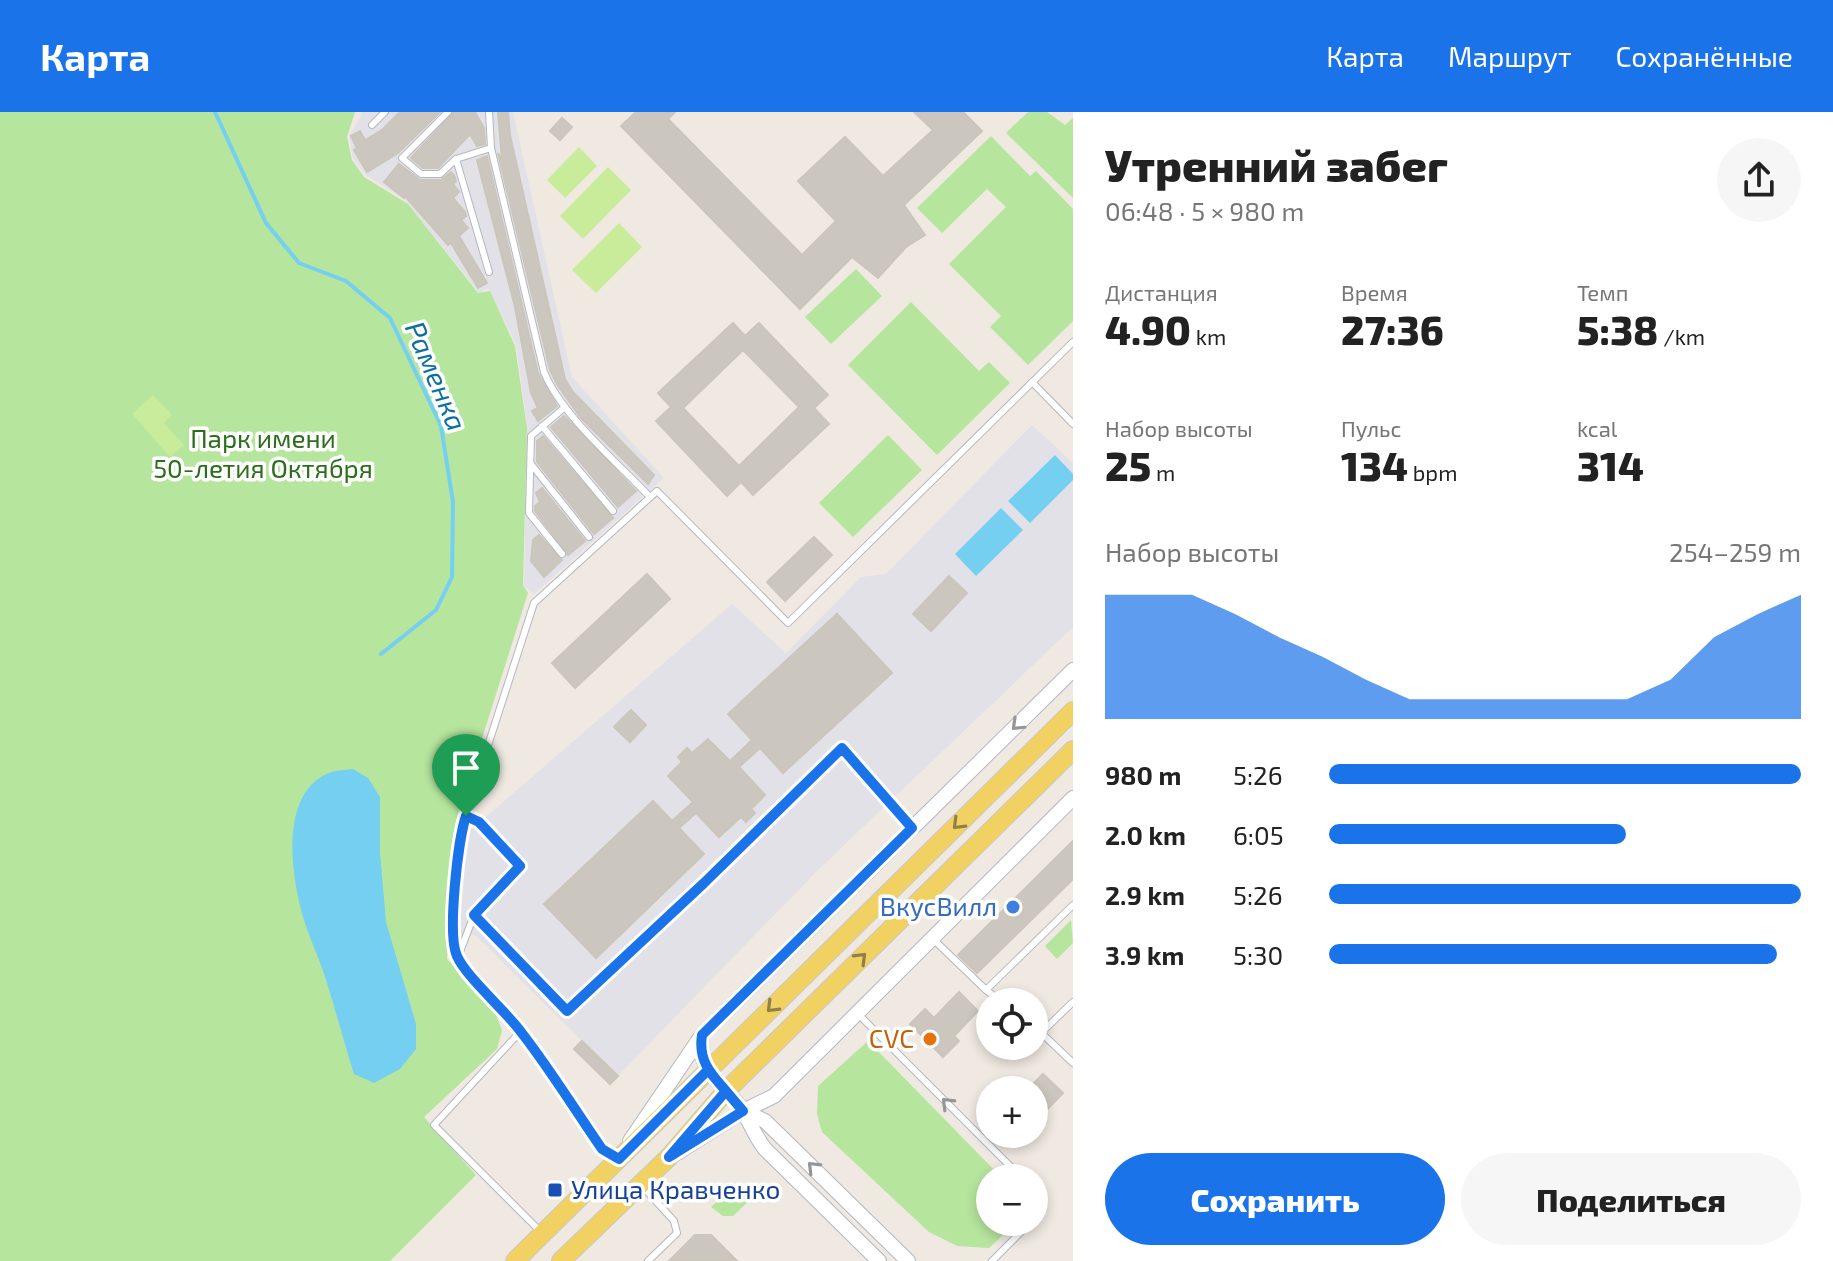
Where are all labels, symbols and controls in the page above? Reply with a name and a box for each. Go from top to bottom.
text: Карта [40,33,150,79]
text: Карта [1326,39,1404,73]
text: Маршрут [1448,39,1572,73]
text: Сохранённые [1616,39,1793,73]
text: Утренний забег [1105,138,1448,191]
button: share [1717,138,1801,222]
text: 06:48 · 5 × 980 m [1105,195,1304,226]
text: Дистанция [1105,279,1218,305]
text: Время [1341,279,1408,305]
text: Темп [1577,279,1628,305]
text: 4.90 [1105,305,1191,353]
text: 27:36 [1341,305,1444,353]
text: 5:38 [1577,305,1658,353]
water label: Раменка [399,316,475,435]
text: km [1191,323,1226,349]
text: /km [1658,323,1705,349]
text: Набор высоты [1105,415,1253,441]
text: Пульс [1341,415,1401,441]
text: kcal [1577,415,1617,441]
park label: Парк имени 50-летия Октября [153,422,373,483]
text: 25 [1105,441,1151,489]
text: 134 [1341,441,1408,489]
text: 314 [1577,441,1644,489]
text: m [1151,459,1175,485]
text: bpm [1408,459,1457,485]
text: Набор высоты [1105,536,1279,567]
text: 254–259 m [1669,536,1801,567]
one-way arrow [1012,716,1026,730]
pin [432,734,500,816]
icon: arrive [444,746,488,790]
text: 980 m [1105,759,1181,790]
text: 5:26 [1233,759,1283,790]
one-way arrow [953,815,967,829]
text: 2.0 km [1105,819,1186,850]
text: 6:05 [1233,819,1284,850]
text: 2.9 km [1105,879,1185,910]
text: 5:26 [1233,879,1283,910]
place label: ВкусВилл [880,890,997,922]
marker: ВкусВилл [1004,898,1022,916]
text: 3.9 km [1105,939,1184,970]
text: 5:30 [1233,939,1283,970]
one-way arrow [852,953,866,967]
map controls [976,988,1048,1236]
button: locate [976,988,1048,1060]
one-way arrow [767,998,781,1012]
place label: CVC [869,1022,914,1053]
marker: CVC [921,1030,939,1048]
button: + [976,1076,1048,1148]
one-way arrow [942,1098,957,1112]
button: Сохранить [1105,1153,1445,1245]
button: Поделиться [1461,1153,1801,1245]
one-way arrow [808,1162,822,1176]
button: − [976,1164,1048,1236]
place label: Улица Кравченко [571,1173,780,1204]
marker: Улица Кравченко [546,1181,564,1199]

